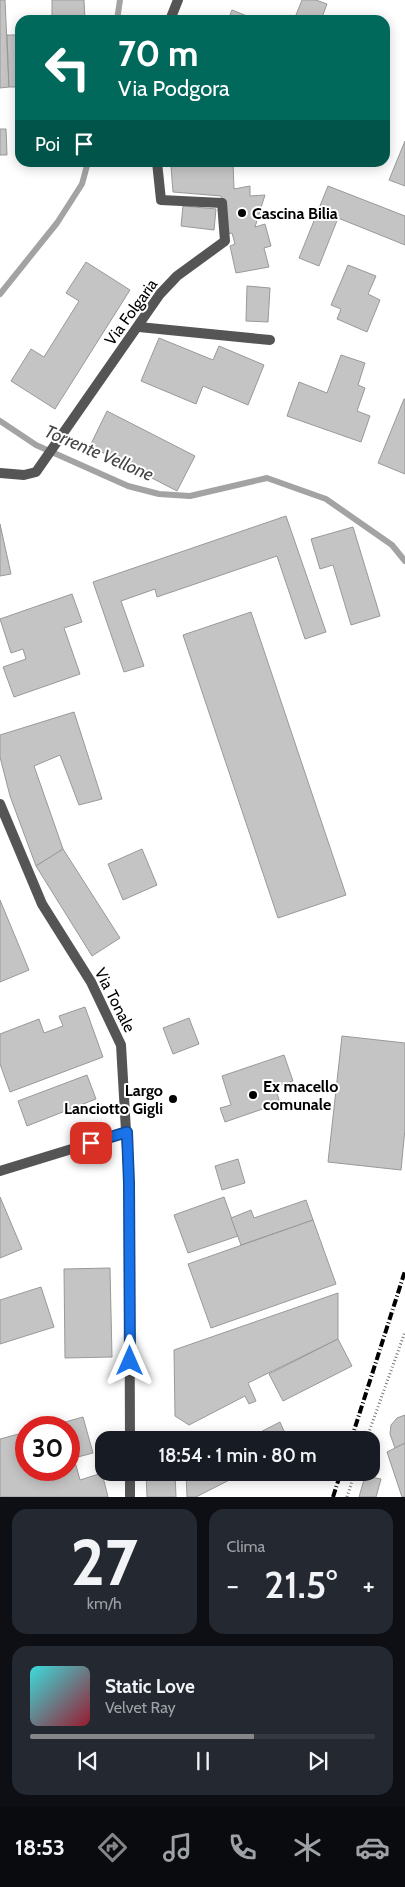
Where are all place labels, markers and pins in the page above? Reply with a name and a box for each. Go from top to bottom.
place label: Cascina Bilia [252,204,338,223]
marker: Cascina Bilia [236,207,248,219]
place label: Ex macello comunale [263,1077,338,1114]
place label: Largo Lanciotto Gigli [64,1081,163,1118]
marker: Ex macello comunale [247,1089,259,1101]
marker: Largo Lanciotto Gigli [167,1093,179,1105]
pin [70,1122,112,1164]

